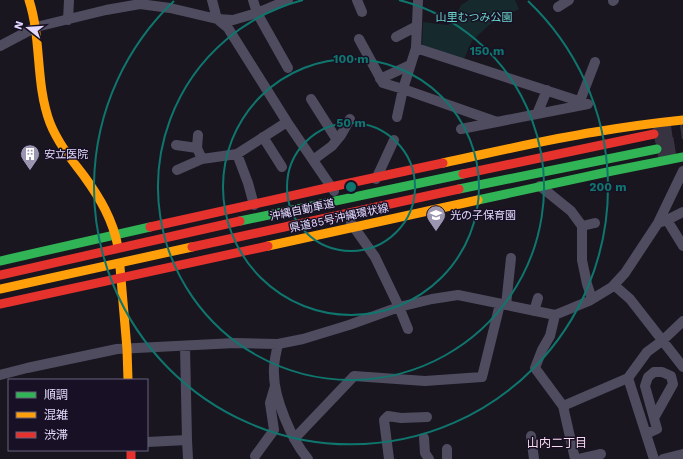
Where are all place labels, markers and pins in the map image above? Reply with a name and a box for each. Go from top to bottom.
building icon: 安立医院 [19,143,41,171]
place label: 安立医院 [44,148,88,161]
centre of rings [344,180,358,194]
school or university icon: 光の子保育園 [425,204,447,232]
place label: 光の子保育園 [450,209,516,222]

